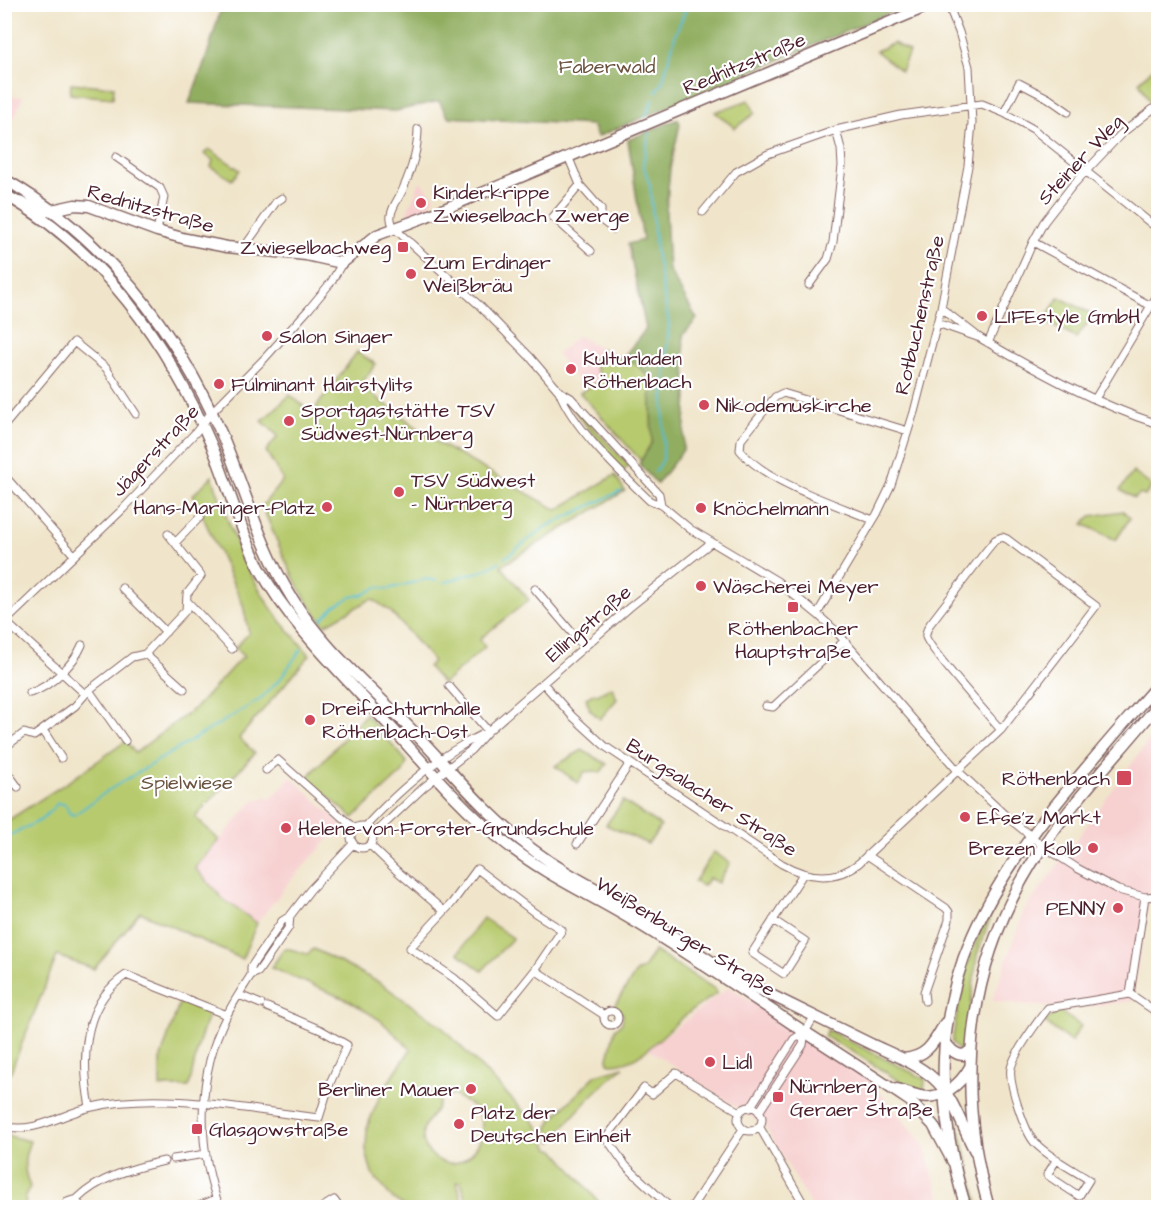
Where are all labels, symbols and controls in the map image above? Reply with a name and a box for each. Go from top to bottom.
street label: Rednitzstraße [679,25,810,102]
park label: Faberwald [559,53,655,81]
street label: Steiner Weg [1031,108,1131,212]
street label: Rednitzstraße [84,177,218,240]
place label: Kinderkrippe Zwieselbach Zwerge [433,179,630,231]
marker: Kinderkrippe Zwieselbach Zwerge [414,196,428,210]
street label: Rotbuchenstraße [888,233,952,398]
place label: Zwieselbachweg [240,234,391,263]
marker: Zwieselbachweg [396,240,410,254]
place label: Zum Erdinger Weißbräu [423,249,551,300]
marker: Zum Erdinger Weißbräu [404,267,418,281]
place label: LIFEstyle GmbH [994,303,1140,332]
marker: LIFEstyle GmbH [975,309,989,323]
place label: Salon Singer [279,323,392,352]
marker: Salon Singer [260,329,274,343]
place label: Kulturladen Röthenbach [583,345,691,396]
marker: Kulturladen Röthenbach [564,362,578,376]
place label: Fulminant Hairstylits [231,371,413,400]
marker: Fulminant Hairstylits [212,377,226,391]
place label: Nikodemuskirche [716,392,872,420]
place label: Sportgaststätte TSV Südwest-Nürnberg [301,397,496,449]
street label: Jägerstraße [105,398,207,504]
marker: Nikodemuskirche [697,398,711,412]
marker: Sportgaststätte TSV Südwest-Nürnberg [282,414,296,428]
place label: TSV Südwest - Nürnberg [411,467,535,519]
marker: TSV Südwest - Nürnberg [392,485,406,499]
place label: Hans-Maringer-Platz [133,494,315,523]
place label: Knöchelmann [713,495,829,523]
marker: Hans-Maringer-Platz [320,500,334,514]
marker: Knöchelmann [694,501,708,515]
place label: Wäscherei Meyer [713,573,879,602]
street label: Ellingstraße [540,578,639,670]
marker: Wäscherei Meyer [694,579,708,593]
marker: Röthenbacher Hauptstraße [786,600,800,614]
place label: Röthenbacher Hauptstraße [728,615,858,666]
place label: Dreifachturnhalle Röthenbach-Ost [322,695,481,746]
marker: Dreifachturnhalle Röthenbach-Ost [303,713,317,727]
street label: Burgsalacher Straße [620,732,803,865]
place label: Röthenbach [1002,765,1110,793]
park label: Spielwiese [141,769,233,797]
marker: Röthenbach [1115,769,1133,787]
place label: Efse'z Markt [977,804,1101,832]
marker: Efse'z Markt [958,810,972,824]
place label: Helene-von-Forster-Grundschule [298,815,594,843]
marker: Helene-von-Forster-Grundschule [279,821,293,835]
place label: Brezen Kolb [968,835,1081,863]
marker: Brezen Kolb [1086,841,1100,855]
street label: Weißenburger Straße [590,870,781,1005]
place label: PENNY [1046,895,1106,923]
marker: PENNY [1111,901,1125,915]
place label: Lidl [722,1049,752,1077]
marker: Lidl [703,1055,717,1069]
place label: Nürnberg Geraer Straße [790,1073,933,1124]
place label: Berliner Mauer [318,1076,459,1104]
marker: Berliner Mauer [464,1082,478,1096]
marker: Nürnberg Geraer Straße [771,1090,785,1104]
place label: Platz der Deutschen Einheit [471,1099,631,1150]
place label: Glasgowstraße [209,1116,348,1145]
marker: Platz der Deutschen Einheit [452,1117,466,1131]
marker: Glasgowstraße [190,1122,204,1136]

